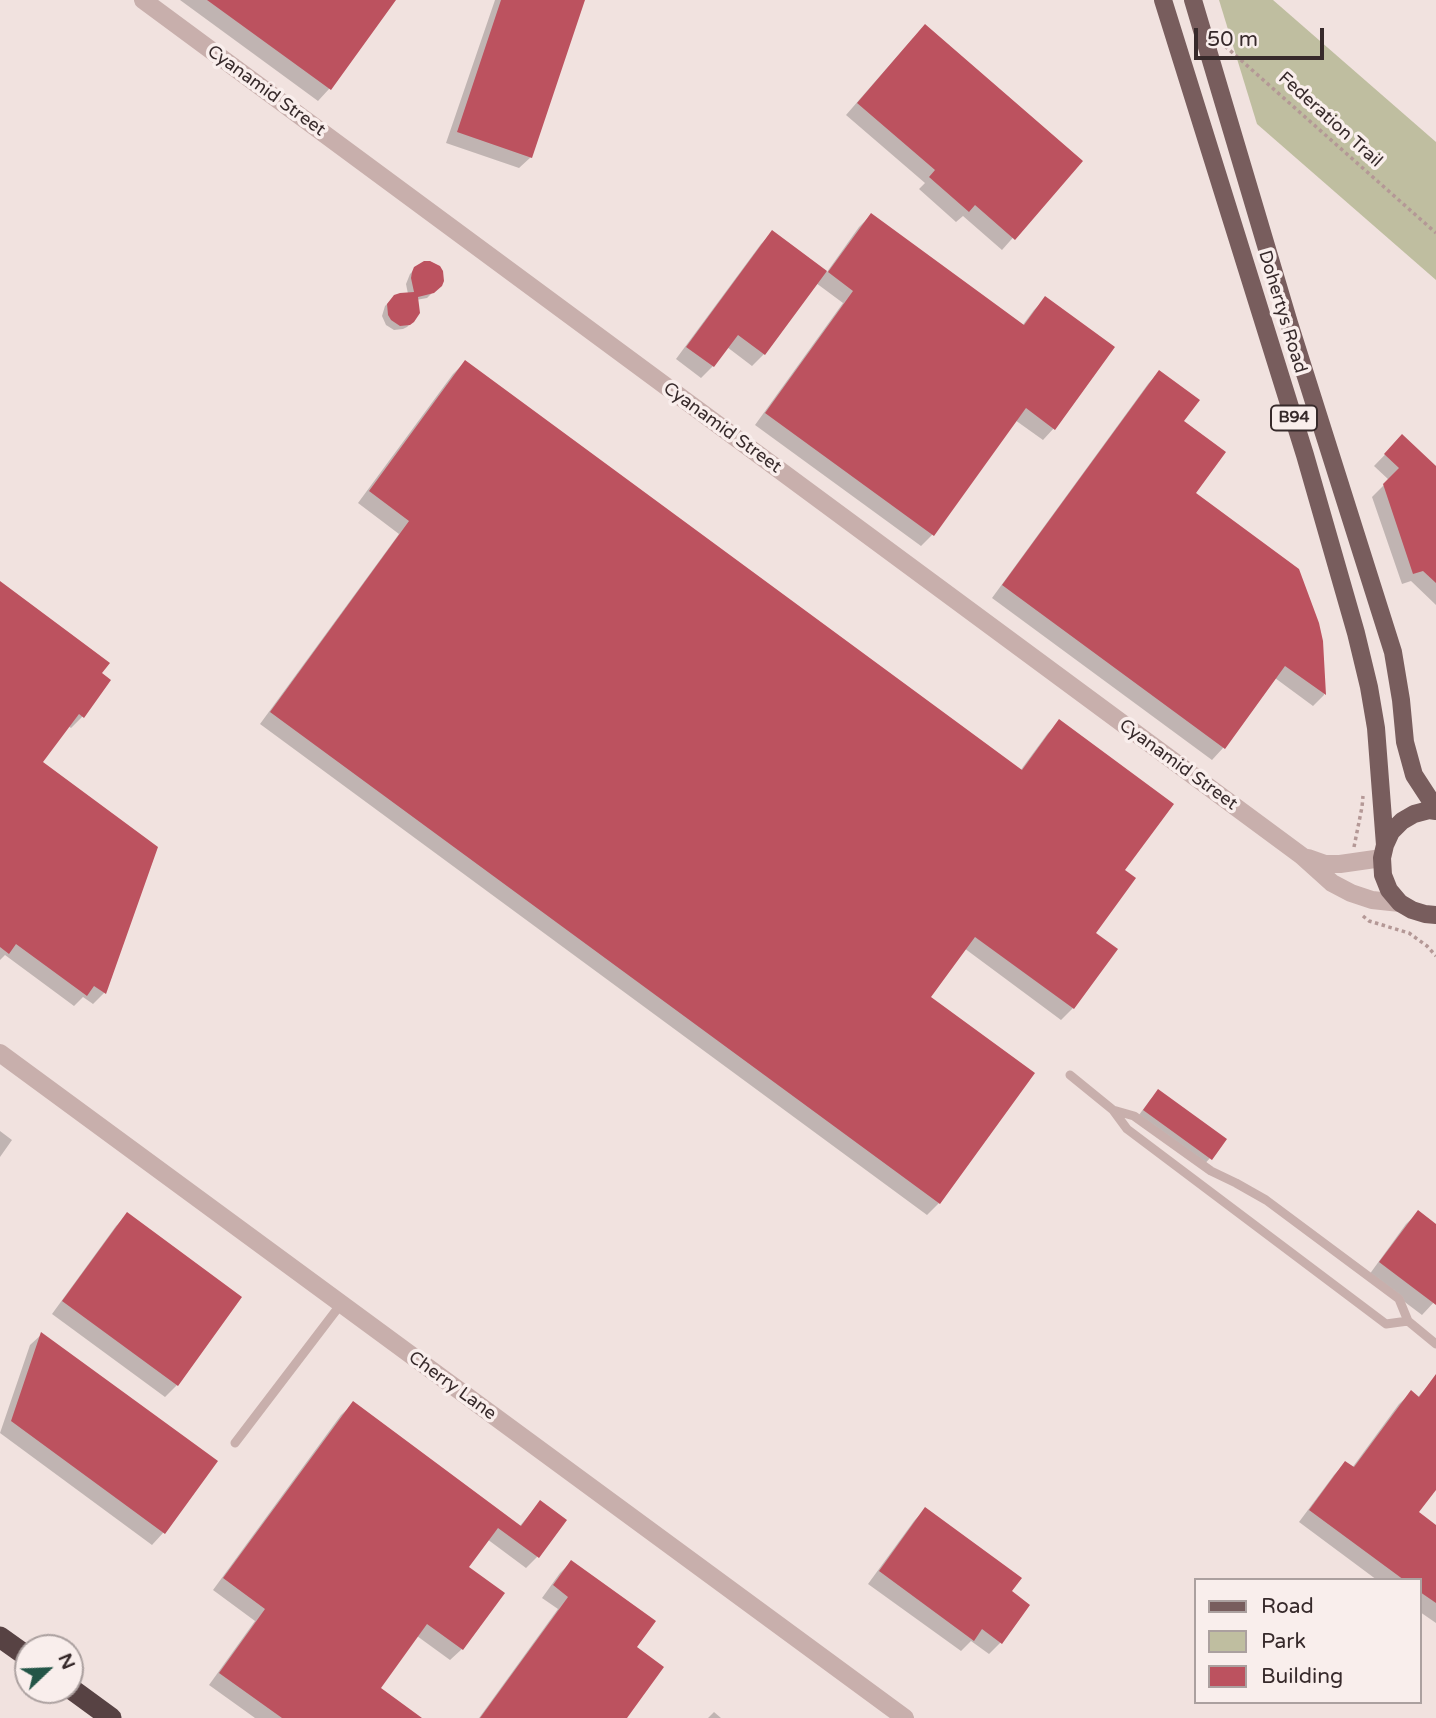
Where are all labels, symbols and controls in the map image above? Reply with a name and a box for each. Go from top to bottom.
scale bar [1198,14,1328,58]
text: 50 m [1207,27,1258,52]
street label: Cyanamid Street [203,41,329,141]
street label: Federation Trail [1274,68,1386,172]
street label: Dohertys Road [1253,248,1311,376]
street label: Cyanamid Street [659,378,785,478]
road number: B94 [1271,406,1317,430]
street label: Cyanamid Street [1115,715,1241,815]
street label: Cherry Lane [404,1347,500,1425]
legend [1194,1578,1422,1704]
text: Road [1261,1594,1314,1619]
text: Park [1261,1629,1306,1654]
north arrow [14,1634,84,1704]
text: N [53,1650,80,1673]
text: Building [1261,1664,1343,1689]

